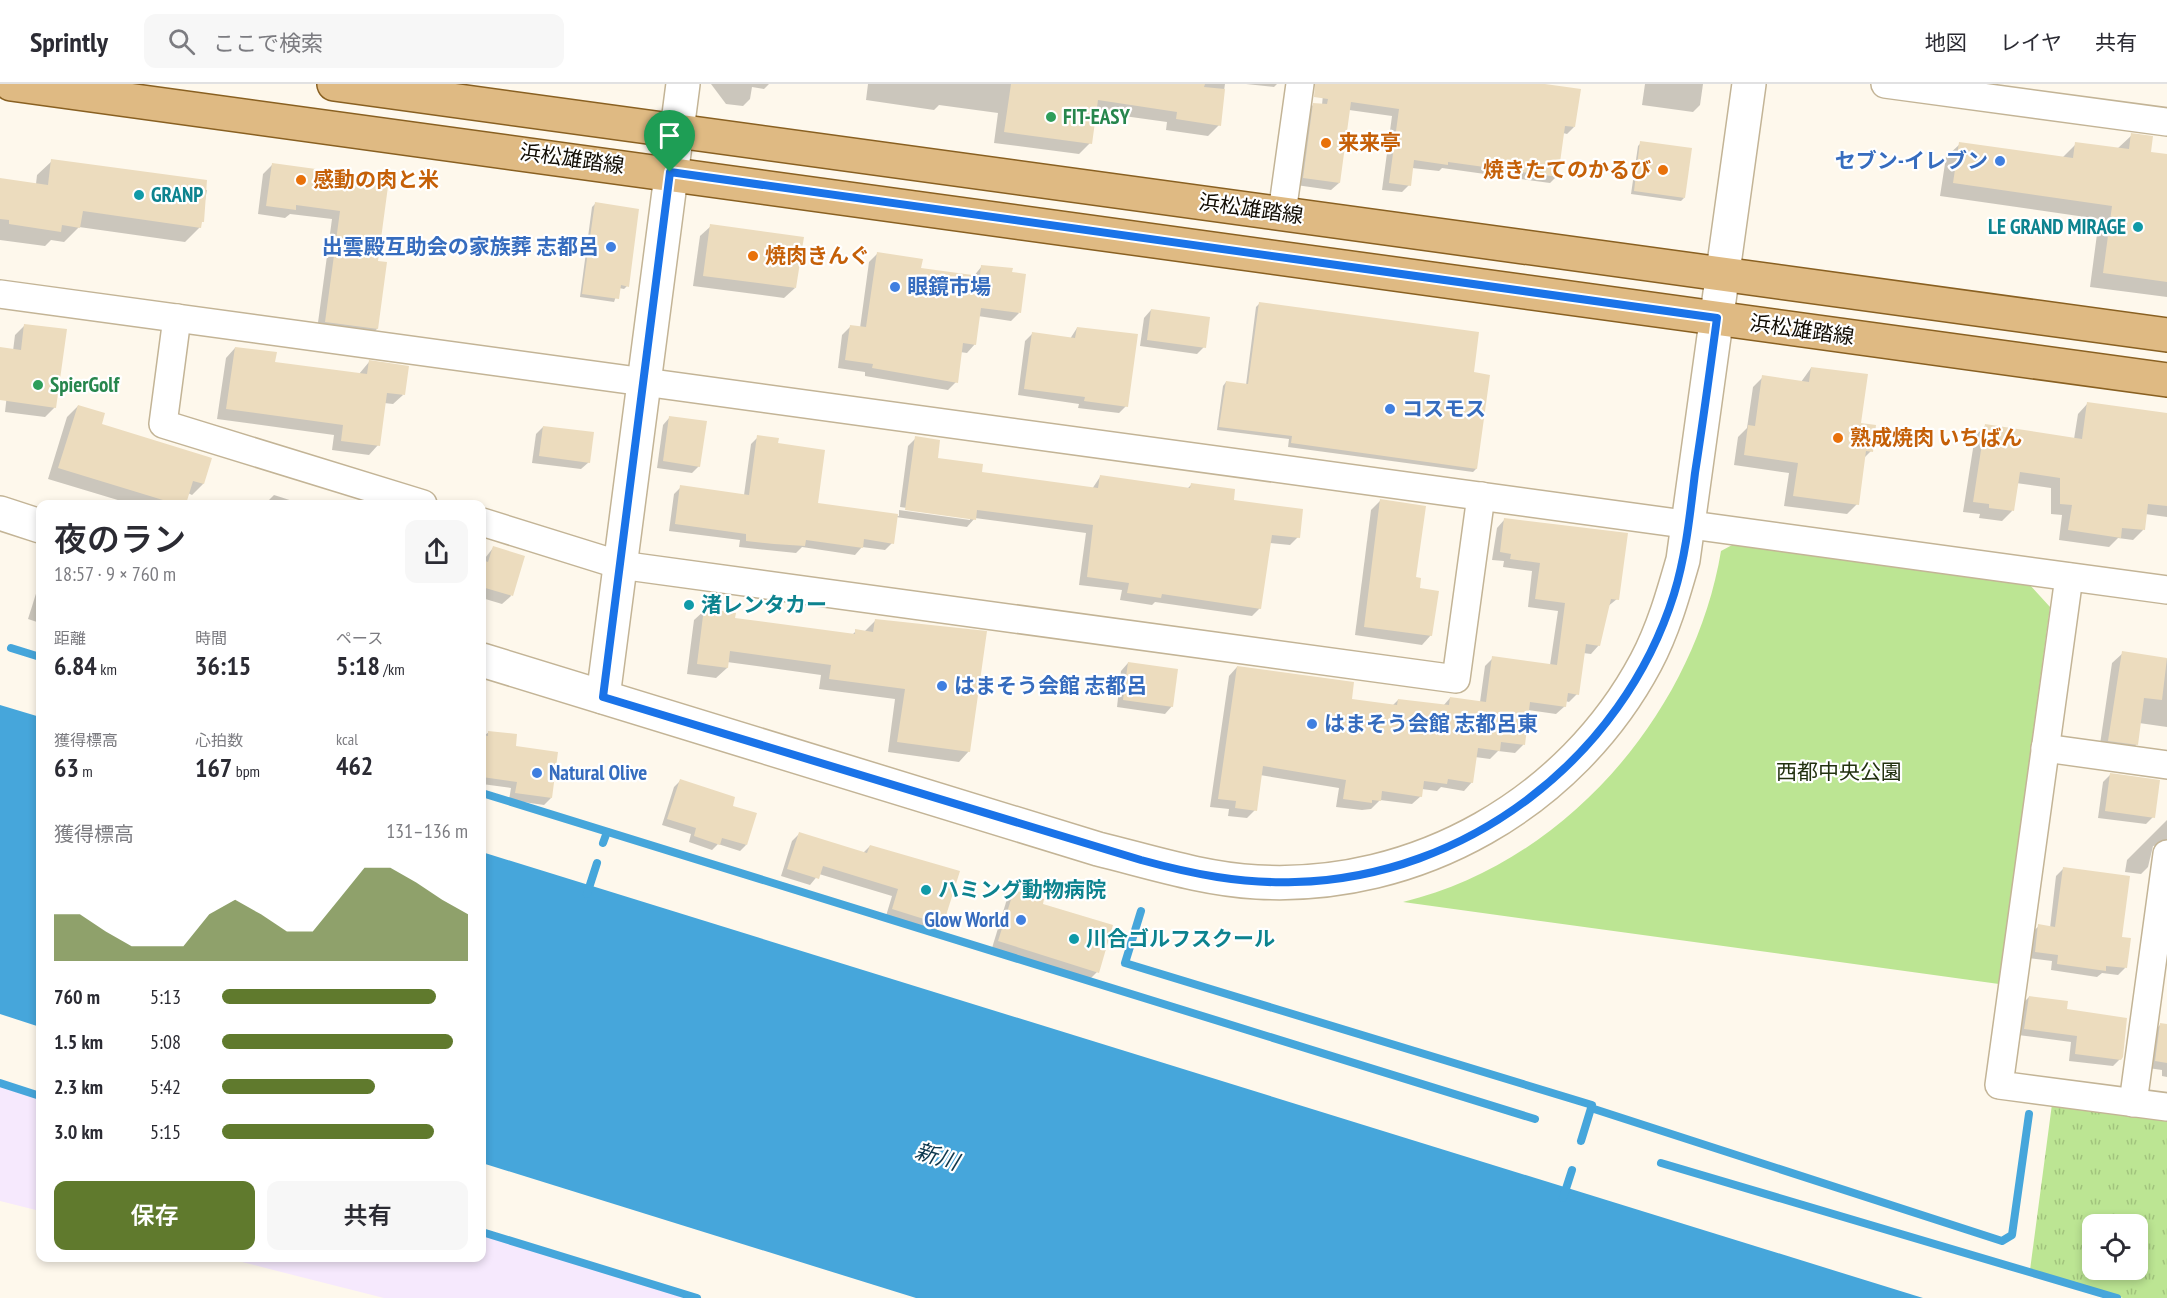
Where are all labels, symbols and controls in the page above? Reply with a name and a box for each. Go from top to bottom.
search box [144,14,564,68]
text: Sprintly [30,23,108,60]
icon: search [165,25,198,58]
text: ここで検索 [213,29,323,57]
text: 地図 [1925,29,1967,56]
text: レイヤ [2000,29,2062,56]
text: 共有 [2095,29,2137,56]
place label: FIT-EASY [1063,103,1131,130]
pin [644,110,695,172]
marker: FIT-EASY [1044,110,1058,124]
icon: arrive [653,119,686,152]
place label: 来来亭 [1338,129,1401,156]
marker: 来来亭 [1319,136,1333,150]
street label: 浜松雄踏線 [518,138,626,179]
place label: セブン-イレブン [1835,147,1988,174]
marker: セブン-イレブン [1993,154,2007,168]
place label: 焼きたてのかるび [1483,156,1651,183]
marker: 焼きたてのかるび [1656,163,1670,177]
place label: 感動の肉と米 [313,166,439,193]
marker: 感動の肉と米 [294,173,308,187]
place label: GRANP [151,181,203,208]
marker: GRANP [132,188,146,202]
street label: 浜松雄踏線 [1197,188,1305,229]
place label: LE GRAND MIRAGE [1988,213,2126,240]
marker: LE GRAND MIRAGE [2131,220,2145,234]
place label: 出雲殿互助会の家族葬 志都呂 [322,233,599,260]
marker: 出雲殿互助会の家族葬 志都呂 [604,240,618,254]
place label: 焼肉きんぐ [765,242,870,269]
marker: 焼肉きんぐ [746,249,760,263]
place label: 眼鏡市場 [907,273,991,300]
marker: 眼鏡市場 [888,280,902,294]
street label: 浜松雄踏線 [1748,309,1856,350]
place label: SpierGolf [50,371,120,398]
marker: SpierGolf [31,378,45,392]
place label: コスモス [1402,395,1486,422]
marker: コスモス [1383,402,1397,416]
place label: 熟成焼肉 いちばん [1850,424,2022,451]
marker: 熟成焼肉 いちばん [1831,431,1845,445]
text: 夜のラン [54,517,186,560]
button: share [405,520,468,583]
text: 18:57 · 9 × 760 m [54,561,176,587]
place label: 渚レンタカー [701,591,827,618]
marker: 渚レンタカー [682,598,696,612]
text: 距離 [54,628,86,648]
text: 時間 [195,628,227,648]
text: ペース [336,628,383,648]
text: 6.84 [54,649,97,682]
text: 36:15 [195,649,251,682]
text: 5:18 [336,649,380,682]
text: km [97,659,117,679]
text: /km [380,659,405,679]
place label: はまそう会館 志都呂 [954,672,1147,699]
marker: はまそう会館 志都呂 [935,679,949,693]
place label: はまそう会館 志都呂東 [1324,710,1538,737]
marker: はまそう会館 志都呂東 [1305,717,1319,731]
text: kcal [336,729,358,749]
text: 獲得標高 [54,730,118,750]
text: 心拍数 [195,730,243,750]
text: 462 [336,749,373,782]
text: 63 [54,751,79,784]
text: 167 [195,751,232,784]
park label: 西都中央公園 [1776,758,1902,785]
place label: Natural Olive [549,759,647,786]
text: m [79,761,93,781]
text: bpm [232,761,260,781]
marker: Natural Olive [530,766,544,780]
text: 131–136 m [386,818,468,844]
text: 獲得標高 [54,821,134,847]
place label: ハミング動物病院 [938,876,1106,903]
marker: ハミング動物病院 [919,883,933,897]
place label: Glow World [924,906,1009,933]
marker: Glow World [1014,913,1028,927]
place label: 川合ゴルフスクール [1086,925,1275,952]
marker: 川合ゴルフスクール [1067,932,1081,946]
text: 760 m [54,984,100,1010]
text: 5:13 [150,984,181,1010]
text: 1.5 km [54,1029,103,1055]
text: 5:08 [150,1029,181,1055]
text: 2.3 km [54,1074,103,1100]
text: 5:42 [150,1074,181,1100]
text: 3.0 km [54,1119,103,1145]
text: 5:15 [150,1119,181,1145]
water label: 新川 [912,1136,964,1176]
button: 保存 [54,1181,255,1250]
button: 共有 [267,1181,468,1250]
map controls [2082,1214,2148,1280]
button: locate [2082,1214,2148,1280]

